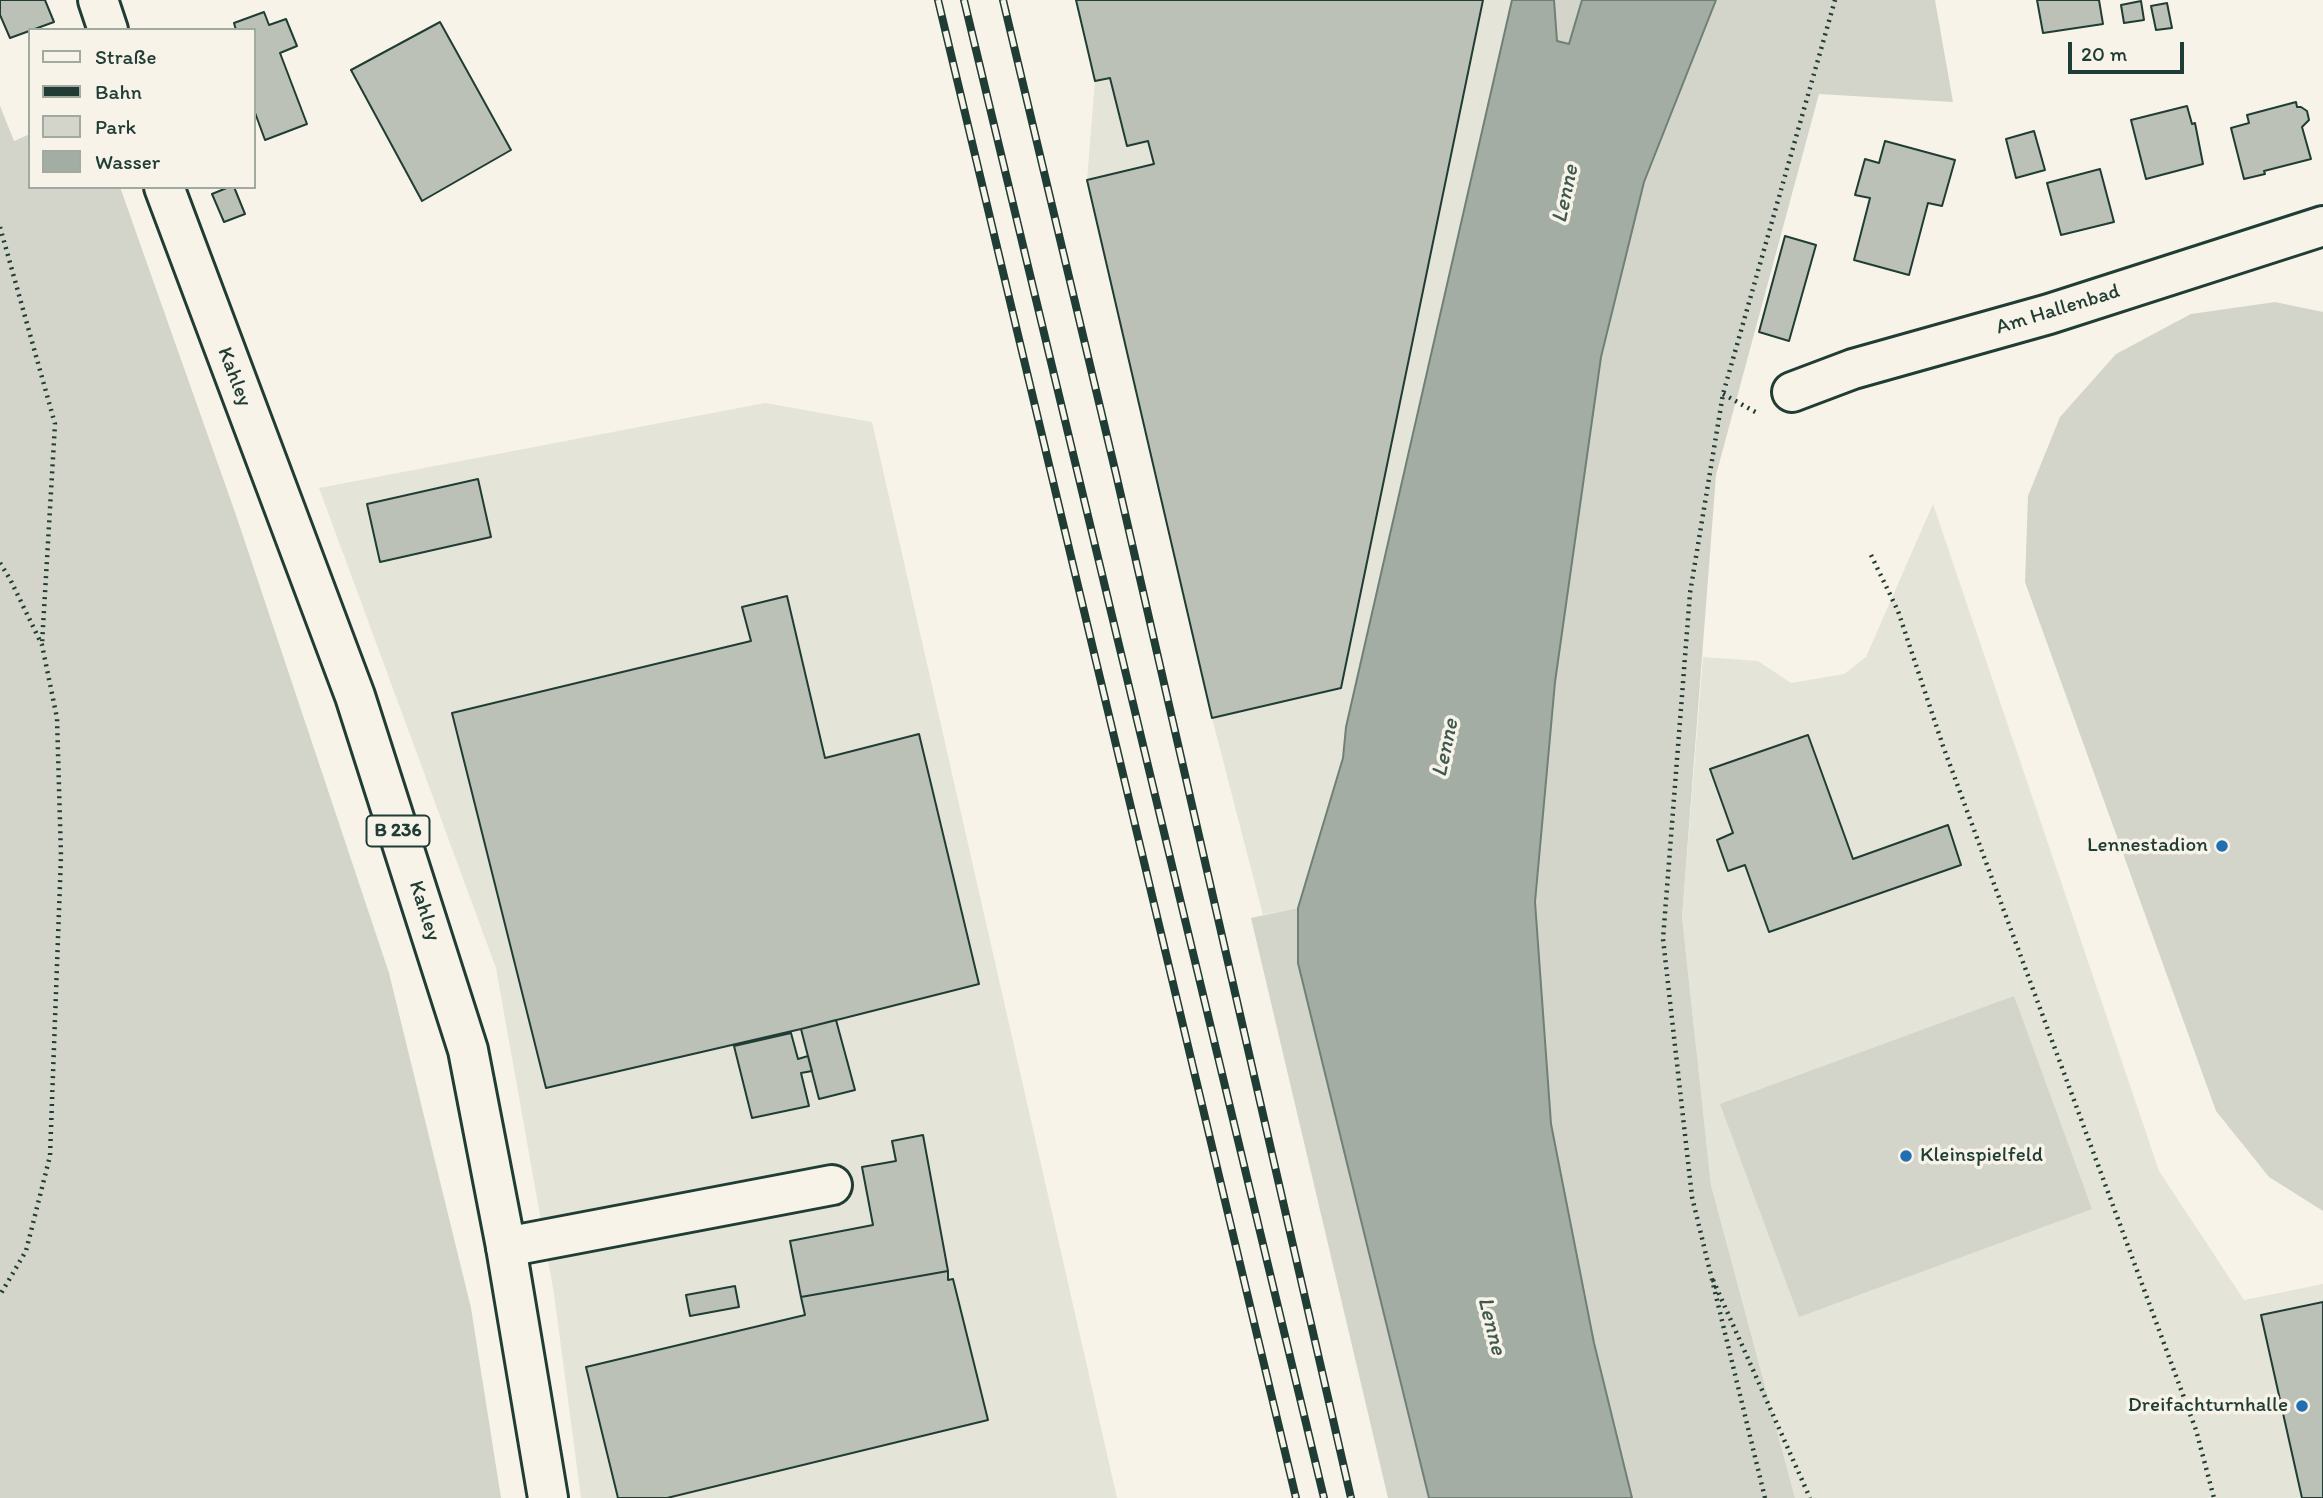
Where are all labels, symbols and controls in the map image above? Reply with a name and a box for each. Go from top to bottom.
legend [28,28,256,189]
scale bar [2071,28,2186,72]
text: 20 m [2081,41,2127,66]
text: Straße [95,44,156,69]
text: Bahn [95,79,142,104]
text: Park [95,114,136,139]
text: Wasser [95,149,160,174]
water label: Lenne [1546,162,1586,226]
street label: Am Hallenbad [1993,279,2123,341]
street label: Kahley [211,344,257,410]
water label: Lenne [1426,716,1466,780]
road number: B 236 [366,816,430,846]
place label: Lennestadion [2087,833,2208,859]
marker: Lennestadion [2214,838,2230,854]
street label: Kahley [403,878,445,944]
place label: Kleinspielfeld [1920,1143,2043,1169]
marker: Kleinspielfeld [1898,1148,1914,1164]
water label: Lenne [1471,1294,1511,1358]
place label: Dreifachturnhalle [2128,1393,2288,1419]
marker: Dreifachturnhalle [2294,1398,2310,1414]

